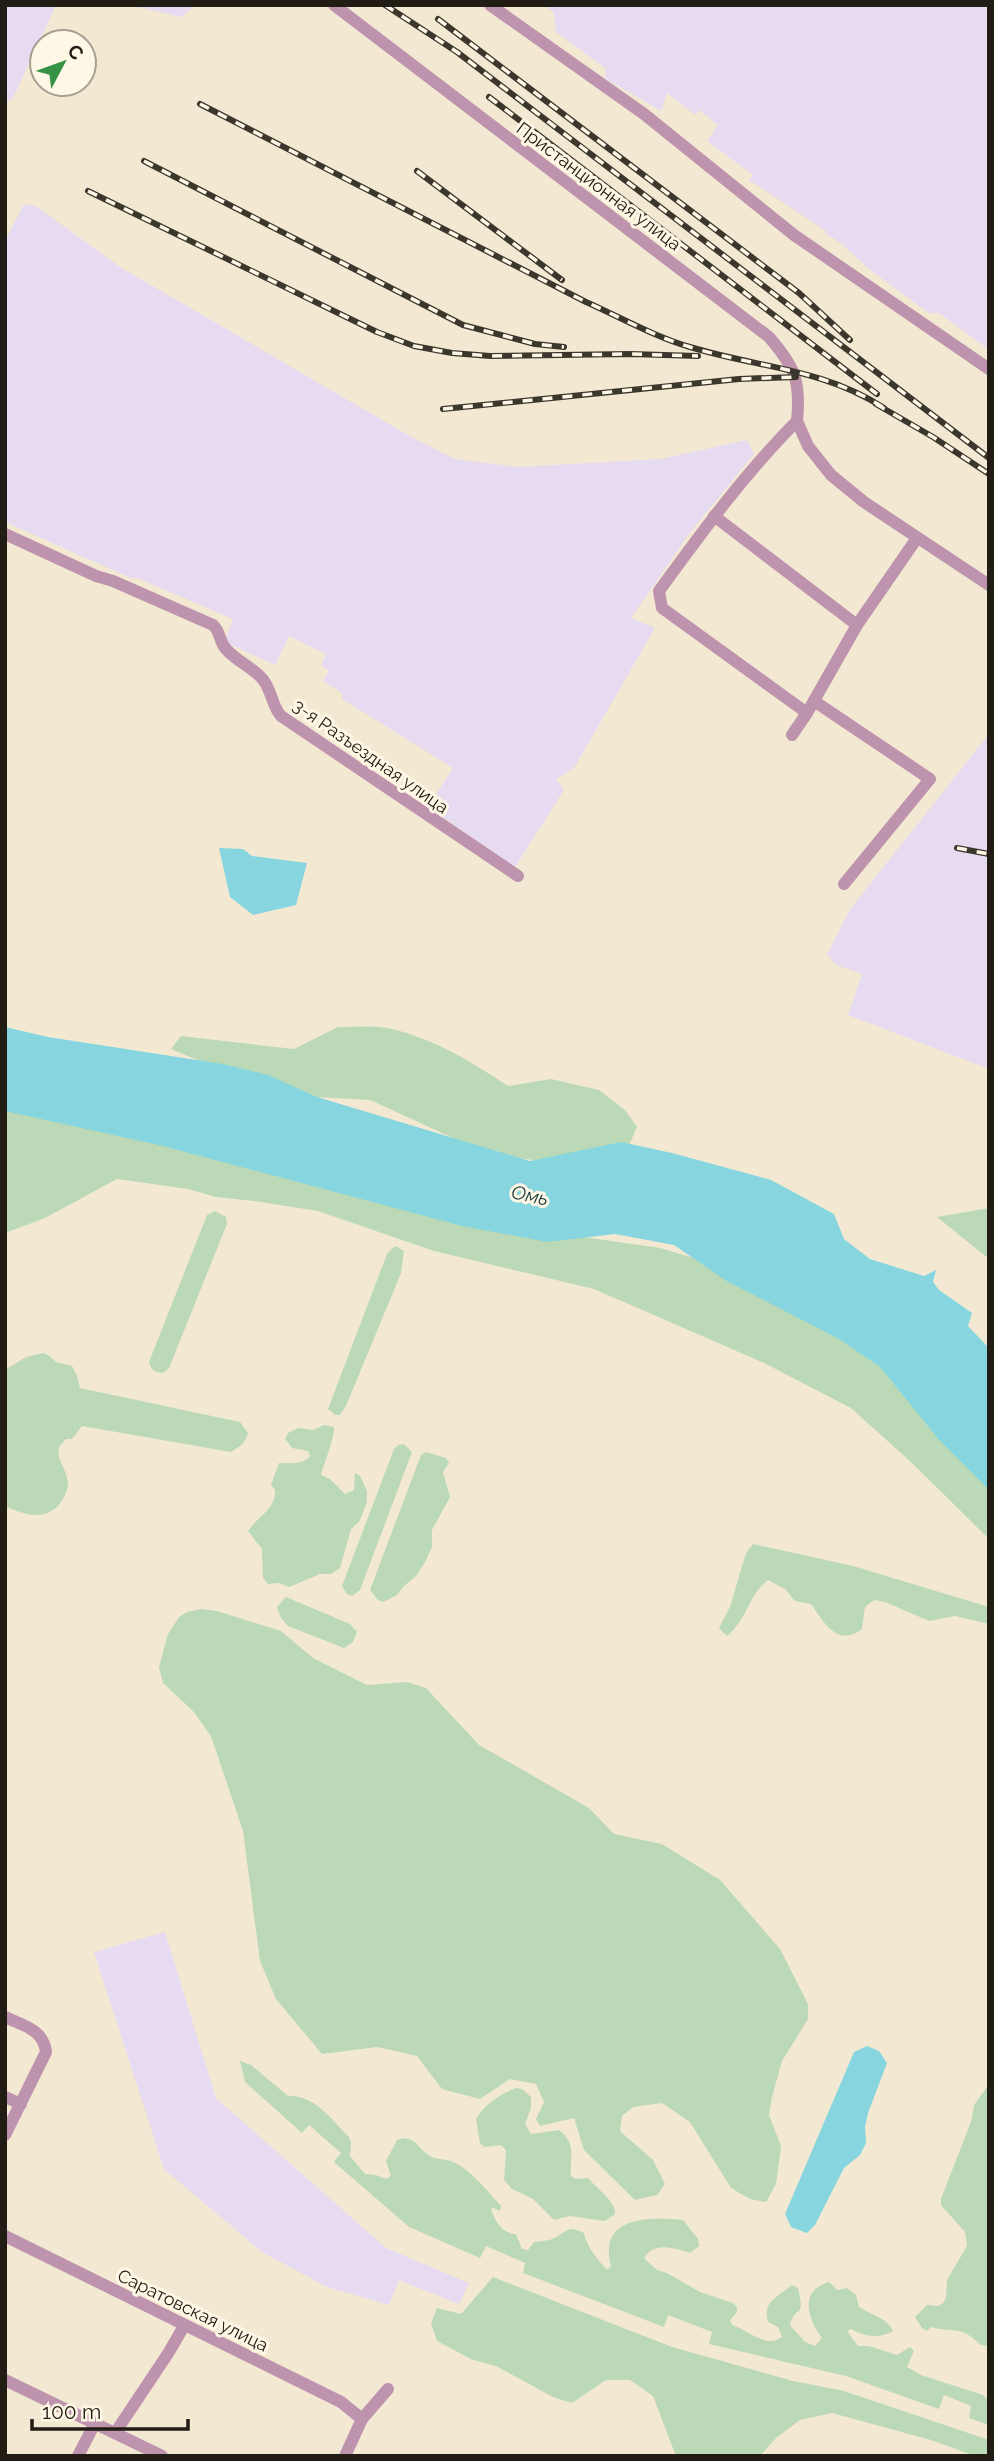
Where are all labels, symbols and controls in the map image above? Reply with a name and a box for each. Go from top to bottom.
north arrow [28,28,98,98]
text: С [63,40,88,64]
street label: Пристанционная улица [513,117,685,255]
street label: 3-я Разъездная улица [289,694,453,818]
water label: Омь [510,1180,550,1210]
street label: Саратовская улица [114,2264,272,2356]
scale bar [32,2388,187,2432]
text: 100 m [42,2399,101,2424]

